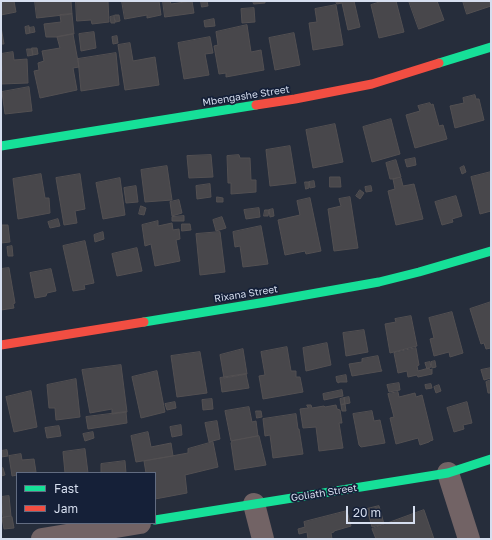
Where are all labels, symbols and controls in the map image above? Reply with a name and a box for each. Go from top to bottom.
street label: Mbengashe Street [202,83,290,109]
street label: Rixana Street [213,283,279,305]
legend [16,472,156,524]
text: Fast [54,481,79,496]
street label: Goliath Street [290,482,358,504]
scale bar [348,498,417,524]
text: Jam [54,501,78,516]
text: 20 m [353,505,381,520]

